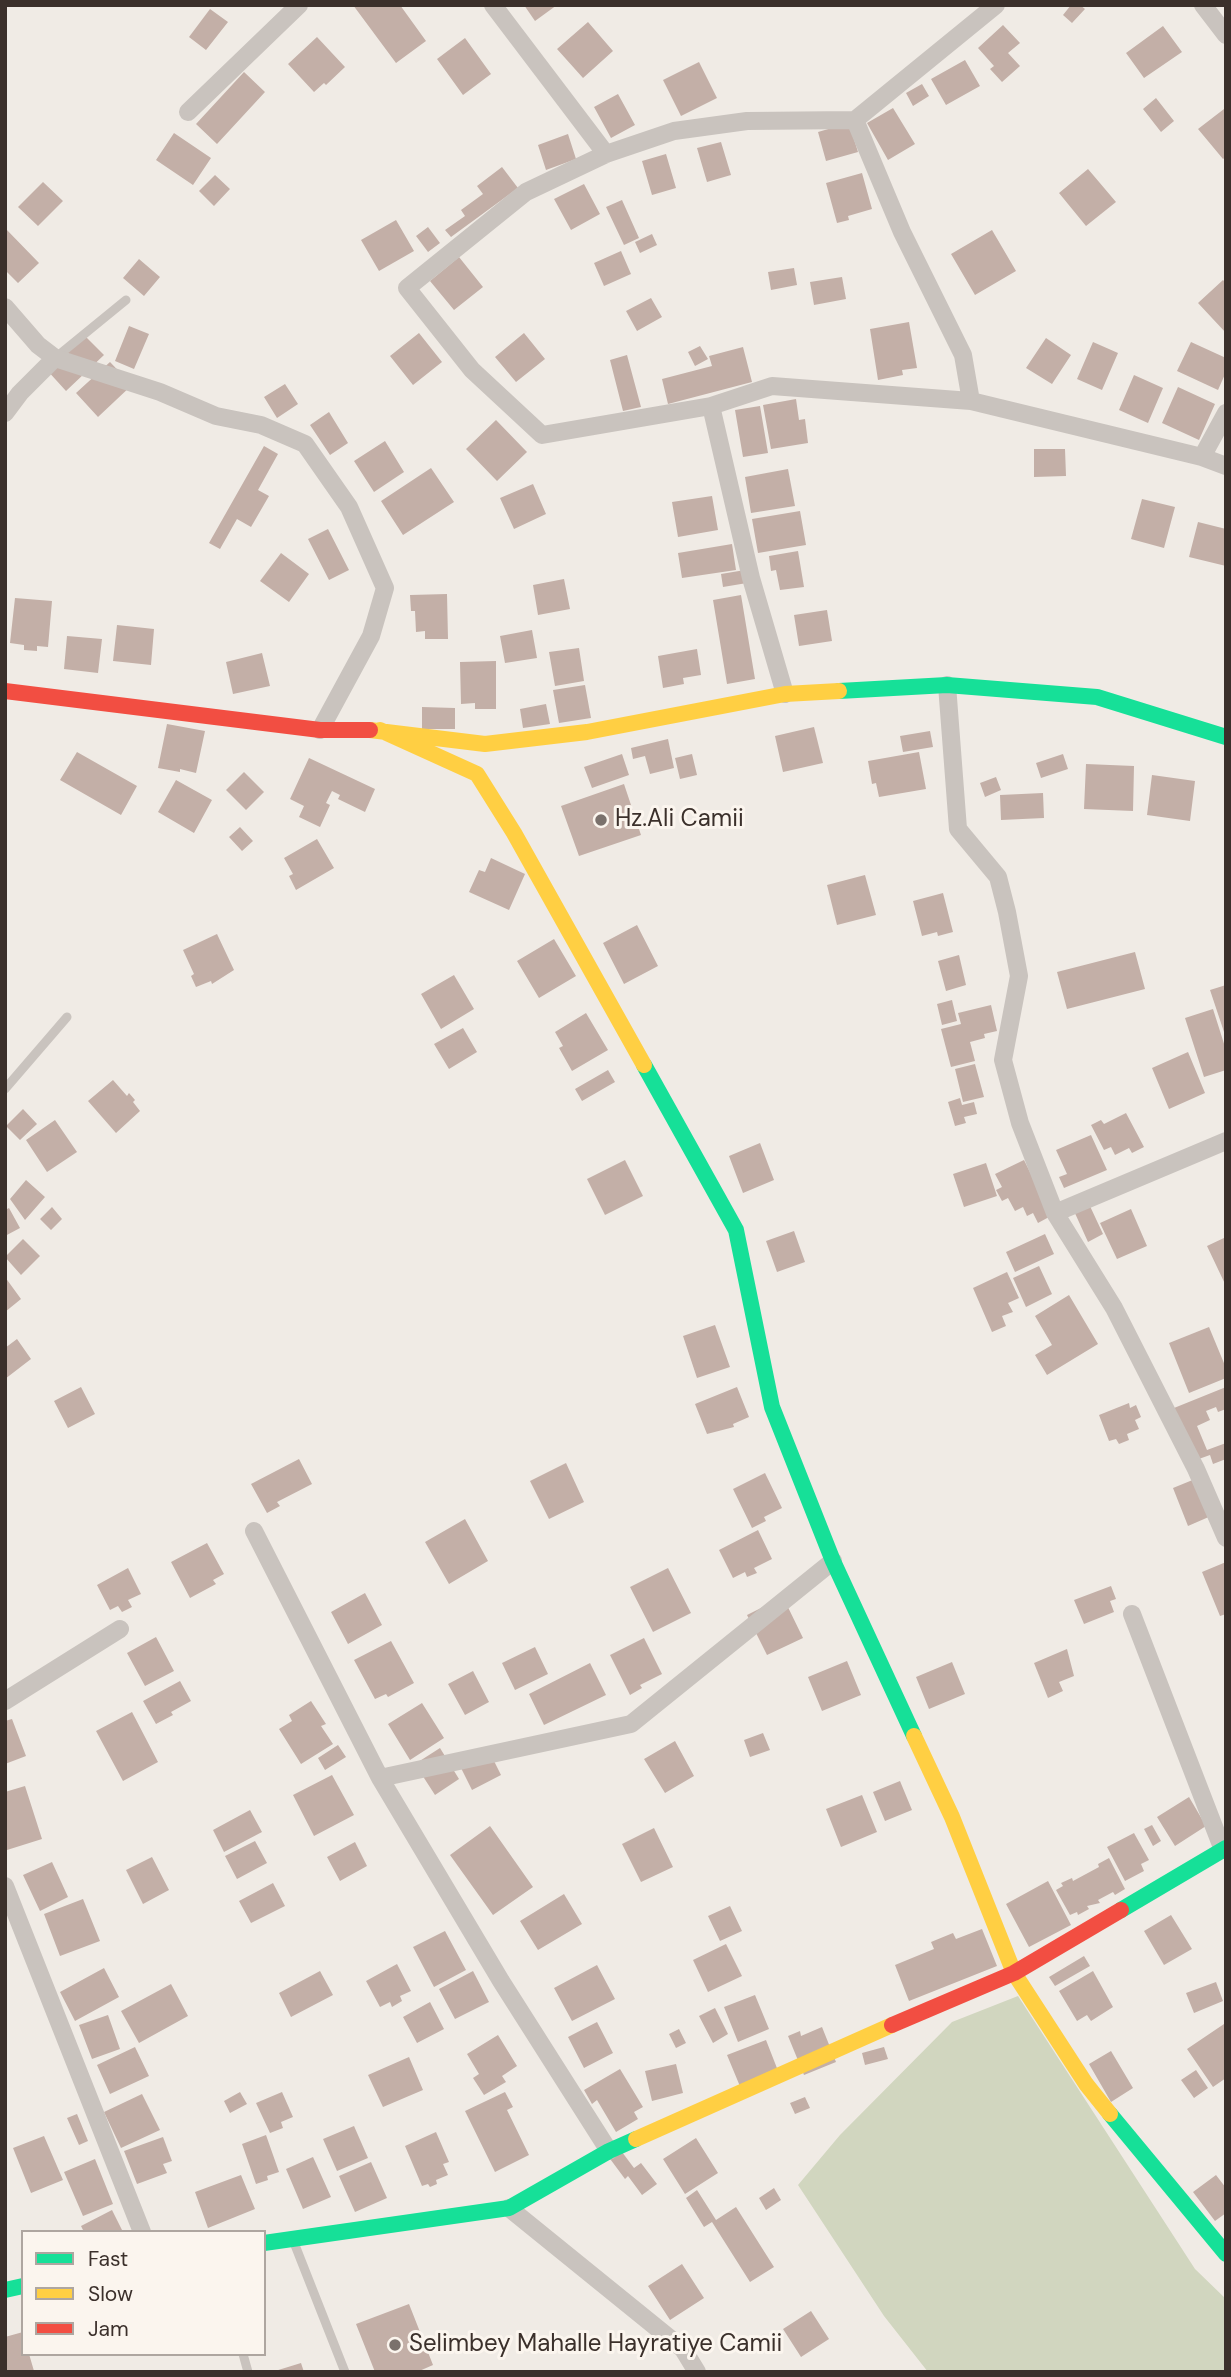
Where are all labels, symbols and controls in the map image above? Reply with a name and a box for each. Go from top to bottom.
place label: Hz.Ali Camii [615,806,744,834]
marker: Hz.Ali Camii [593,812,609,828]
legend [21,2230,266,2356]
text: Fast [88,2245,128,2273]
text: Slow [88,2280,133,2308]
text: Jam [88,2315,129,2343]
place label: Selimbey Mahalle Hayratiye Camii [409,2331,782,2359]
marker: Selimbey Mahalle Hayratiye Camii [387,2337,403,2353]

